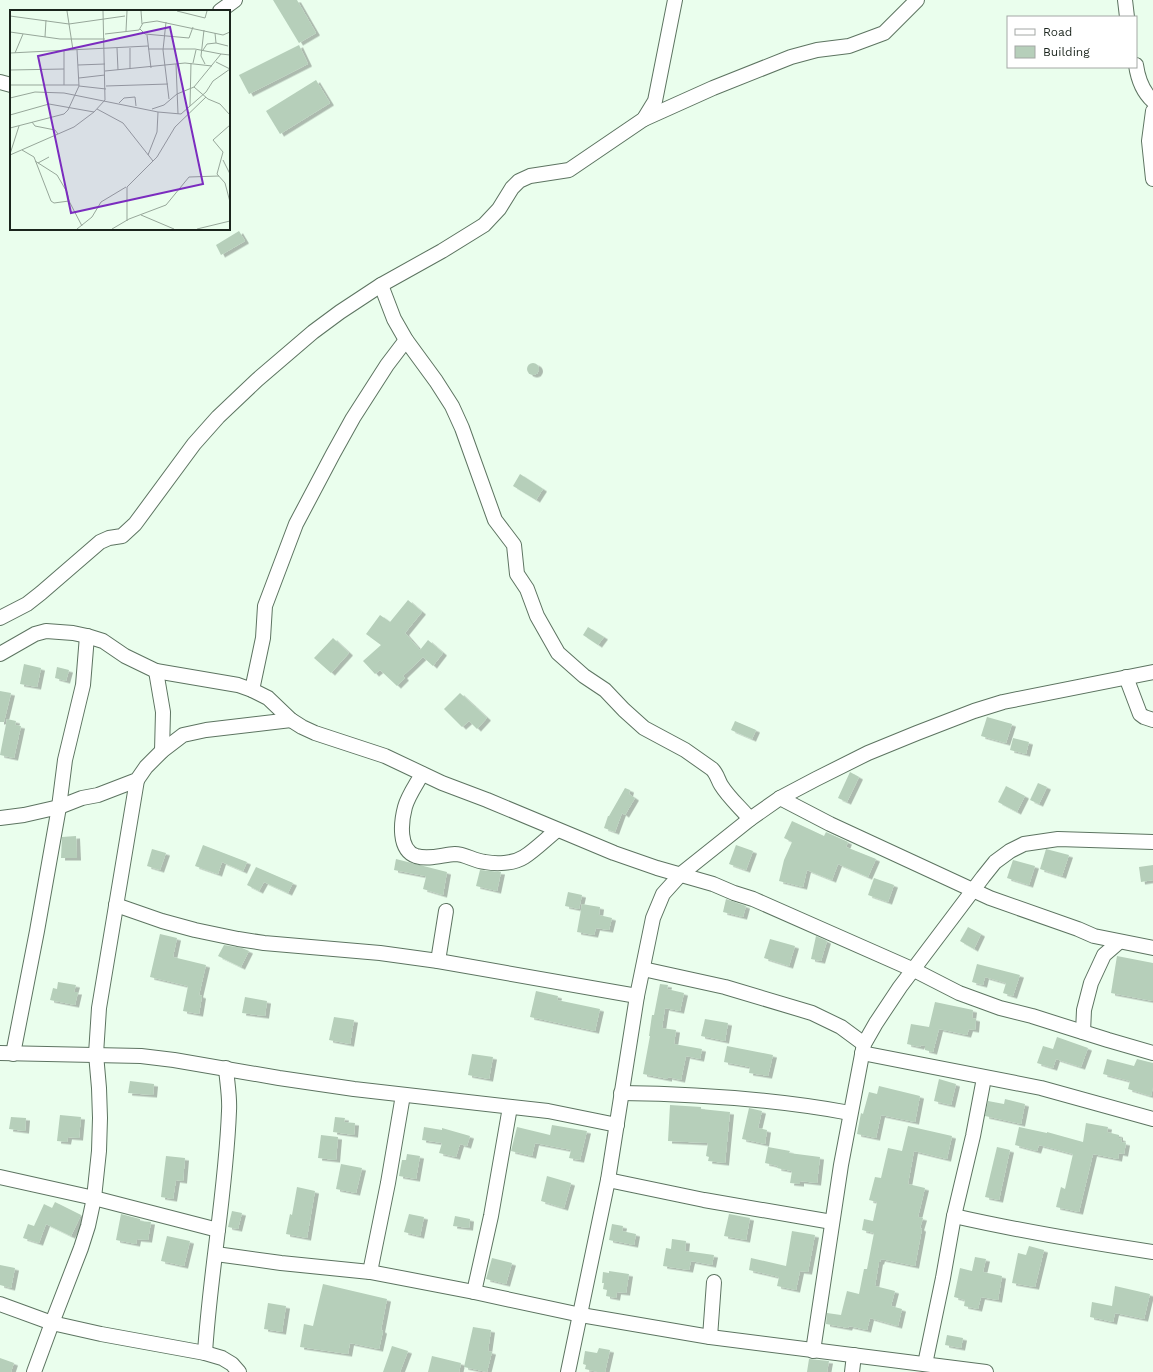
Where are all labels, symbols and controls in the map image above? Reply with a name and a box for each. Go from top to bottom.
inset map [10,10,230,230]
legend [1007,16,1137,68]
text: Road [1043,25,1072,39]
text: Building [1043,45,1090,59]

